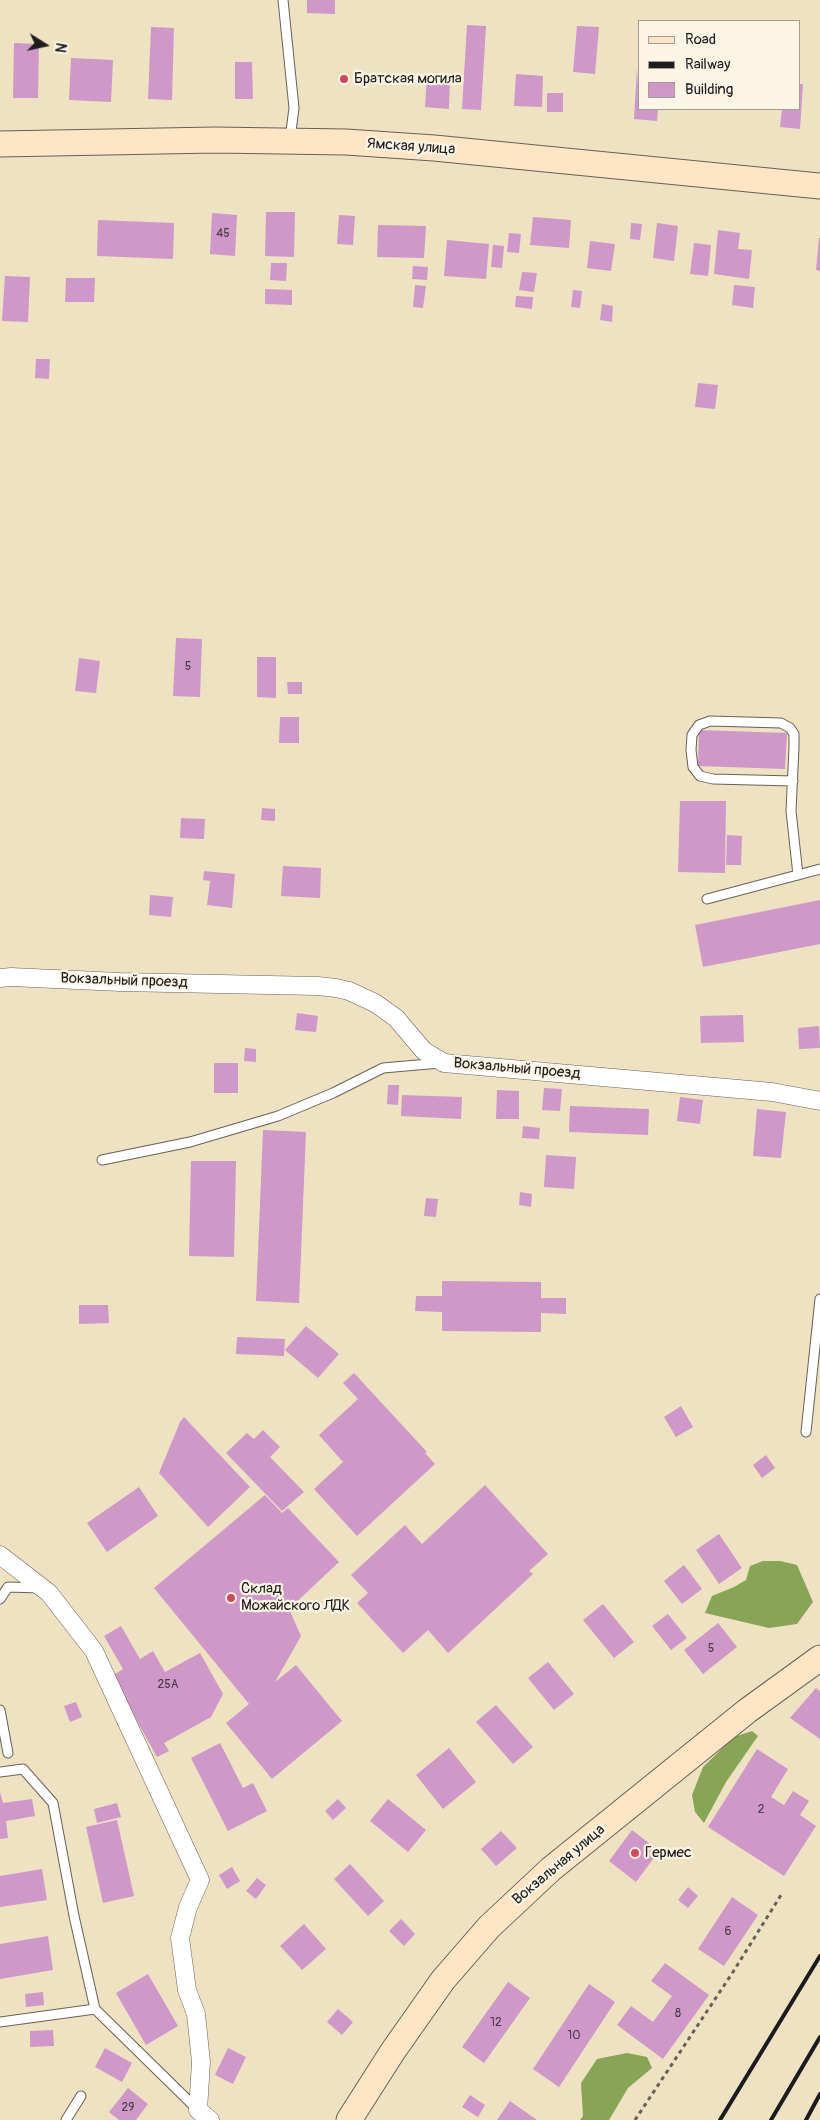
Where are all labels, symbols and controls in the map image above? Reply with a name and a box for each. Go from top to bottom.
north arrow [20,20,70,70]
legend [638,20,800,110]
text: Road [685,30,716,49]
text: N [51,42,69,54]
text: Railway [685,55,730,74]
place label: Братская могила [354,70,462,88]
marker: Братская могила [338,73,350,85]
text: Building [685,80,733,99]
street label: Ямская улица [366,135,456,159]
house number: 45 [216,227,230,241]
house number: 5 [185,660,191,674]
street label: Вокзальный проезд [60,970,188,992]
street label: Вокзальный проезд [453,1054,581,1084]
place label: Склад Можайского ЛДК [241,1580,350,1615]
marker: Склад Можайского ЛДК [225,1592,237,1604]
house number: 5 [708,1642,714,1656]
house number: 25А [158,1678,178,1692]
house number: 2 [758,1803,764,1817]
street label: Вокзальная улица [509,1821,609,1909]
place label: Гермес [645,1844,692,1862]
marker: Гермес [629,1847,641,1859]
house number: 6 [725,1925,731,1939]
house number: 8 [675,2007,681,2021]
house number: 12 [490,2016,502,2030]
house number: 10 [568,2029,580,2043]
house number: 29 [122,2101,134,2115]

